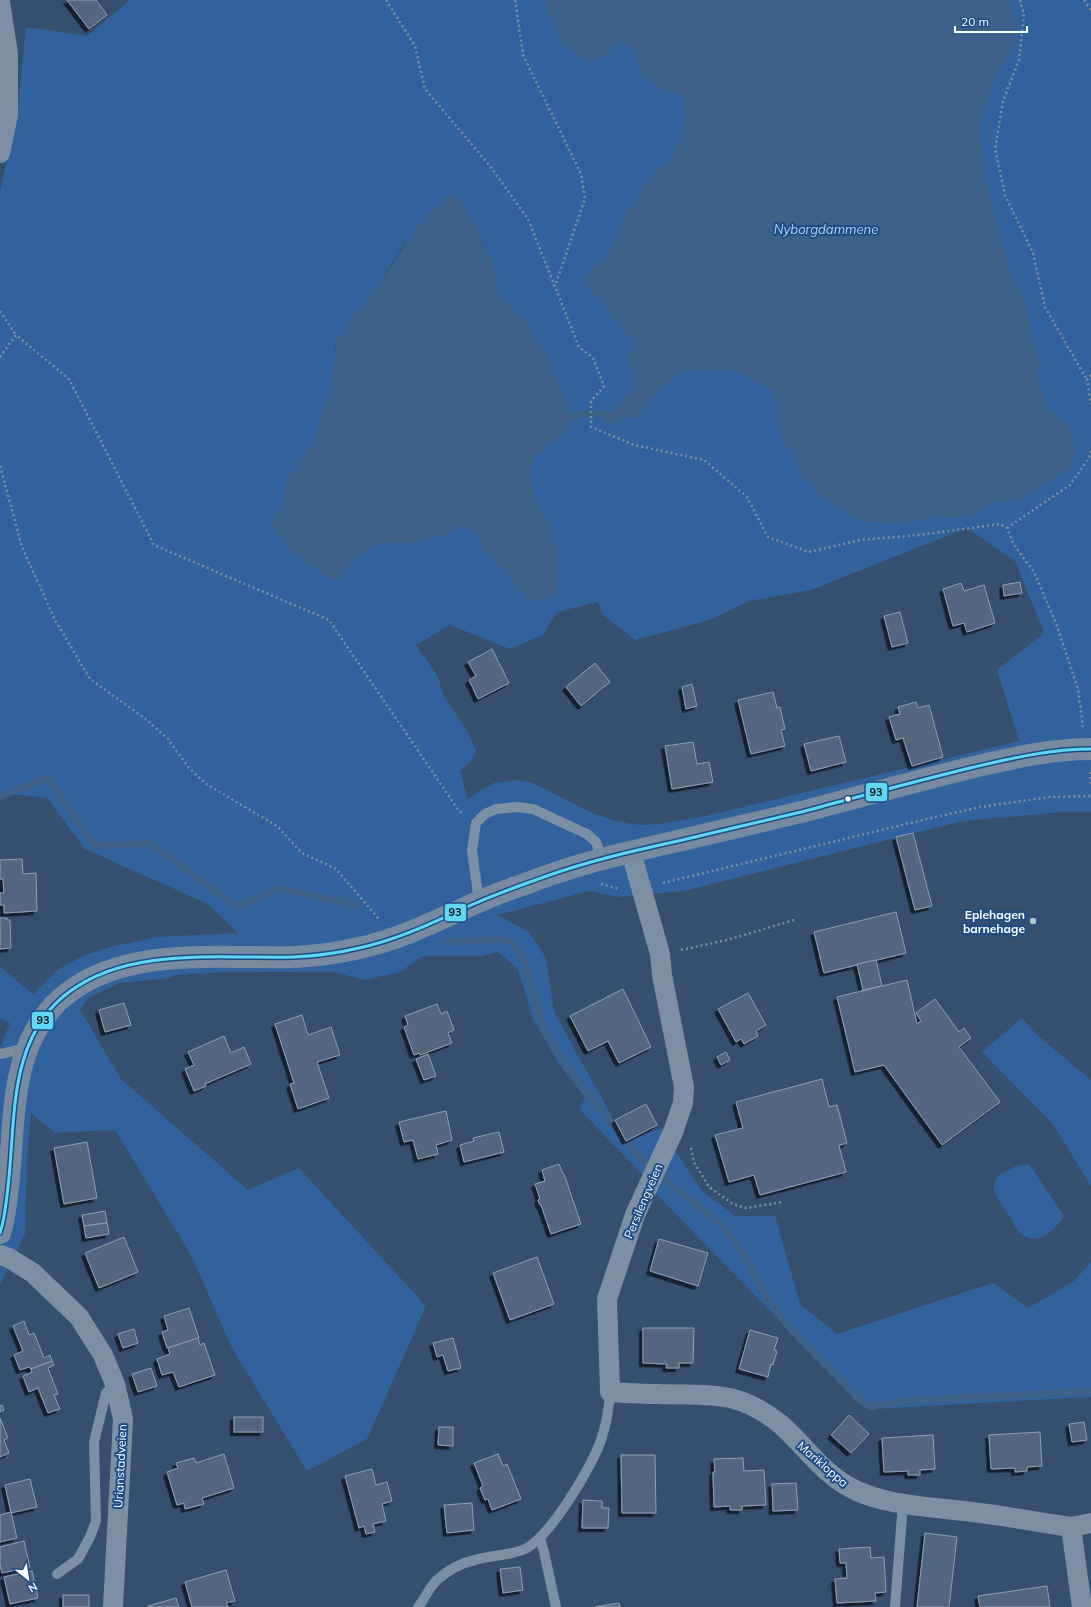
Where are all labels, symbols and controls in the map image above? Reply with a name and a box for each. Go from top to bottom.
scale bar [955,8,1027,34]
text: 20 m [961,14,989,29]
water label: Nyborgdammene [774,221,878,237]
line badge: 93 [865,782,888,802]
text: 93 [869,785,883,799]
unlabelled marker [843,794,853,804]
line badge: 93 [444,903,467,922]
text: 93 [448,905,462,919]
place label: Eplehagen barnehage [963,907,1025,936]
marker: Eplehagen barnehage [1028,916,1038,926]
line badge: 93 [31,1011,54,1030]
text: 93 [36,1013,50,1027]
street label: Persilengveien [620,1161,666,1241]
street label: Urianstadveien [110,1424,130,1508]
street label: Marikloppa [795,1438,851,1490]
north arrow [8,1559,48,1599]
text: N [26,1580,40,1596]

